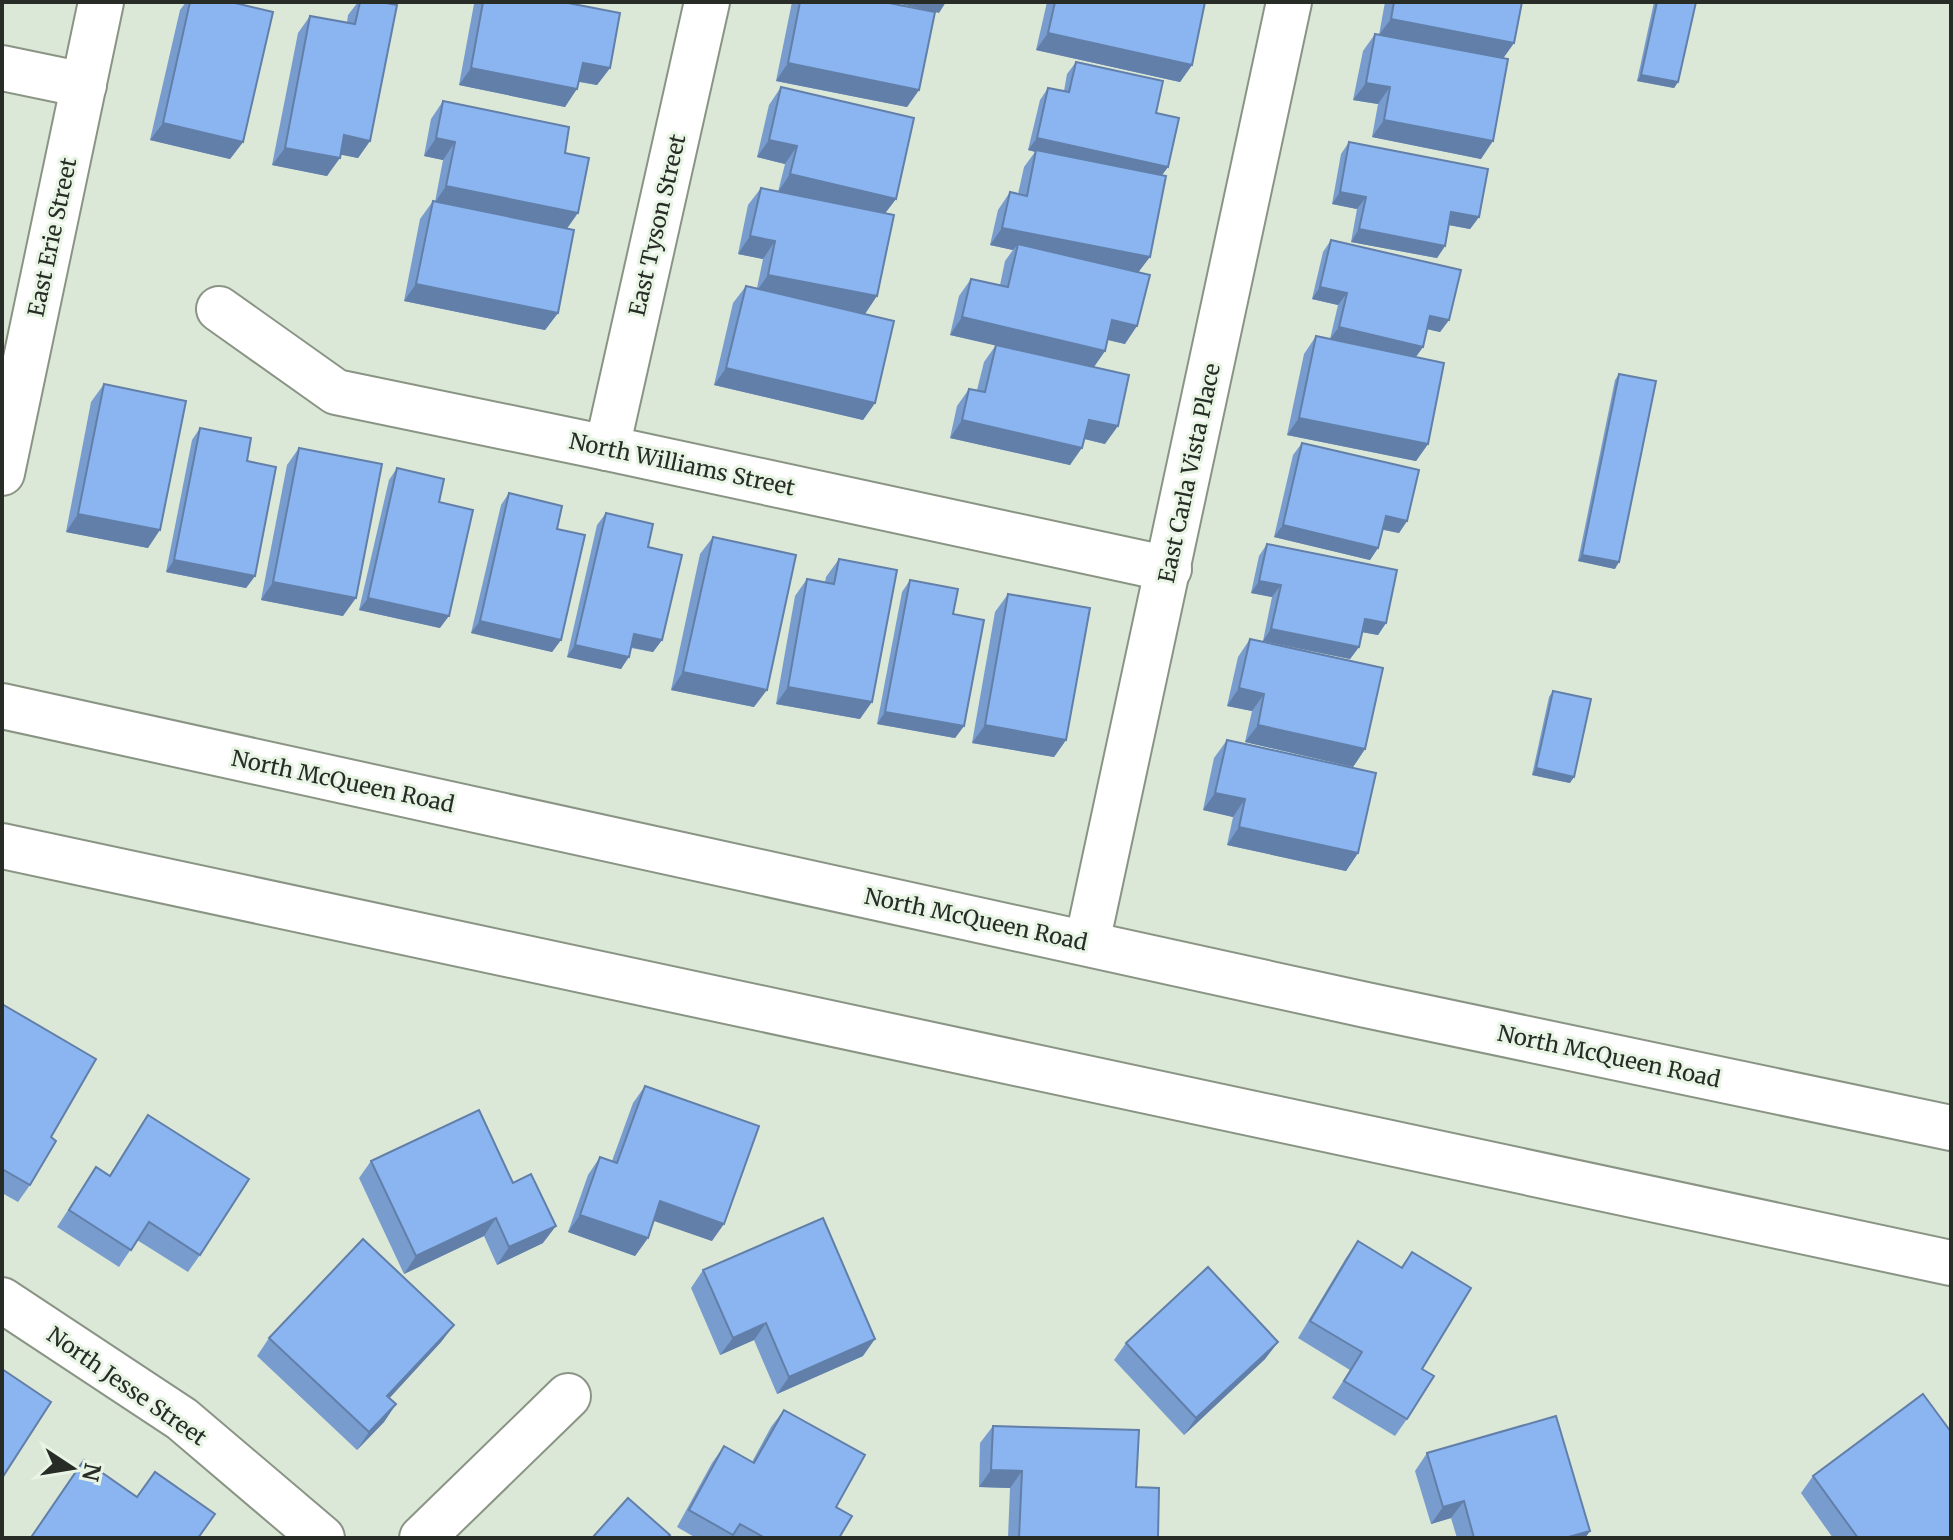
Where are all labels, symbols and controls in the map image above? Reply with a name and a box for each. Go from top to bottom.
street label: East Tyson Street [622,131,692,319]
street label: East Erie Street [21,155,83,319]
street label: East Carla Vista Place [1152,361,1226,585]
street label: North Williams Street [567,426,798,502]
street label: North McQueen Road [229,744,457,818]
street label: North McQueen Road [862,882,1090,956]
street label: North McQueen Road [1495,1019,1723,1093]
street label: North Jesse Street [42,1321,212,1452]
north arrow [32,1428,112,1508]
text: N [76,1461,107,1484]

